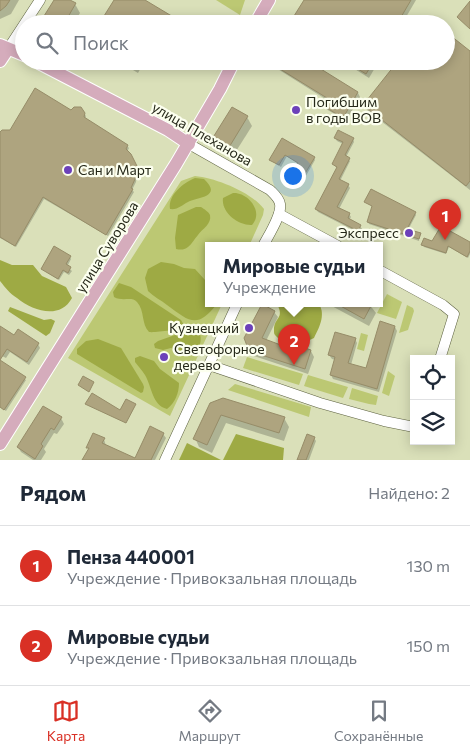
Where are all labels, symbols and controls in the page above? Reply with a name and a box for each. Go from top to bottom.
search box [15,15,455,70]
icon: search [33,29,61,57]
text: Поиск [73,31,129,54]
place label: Погибшим в годы ВОВ [306,93,381,126]
street label: улица Плеханова [149,98,255,169]
marker: Погибшим в годы ВОВ [290,104,302,116]
place label: Сан и Март [78,161,152,178]
your location [280,163,306,189]
marker: Сан и Март [62,164,74,176]
street label: улица Суворова [72,198,141,296]
pin: 1 [429,199,461,240]
place label: Экспресс [338,224,399,241]
marker: Экспресс [403,227,415,239]
popup [205,242,383,307]
text: Мировые судьи [223,254,365,277]
text: Учреждение [223,277,316,296]
place label: Кузнецкий [169,319,239,336]
marker: Кузнецкий [243,322,255,334]
pin: 2 [278,324,310,365]
place label: Светофорное дерево [174,340,265,373]
marker: Светофорное дерево [158,351,170,363]
map controls [410,355,455,445]
button: locate [410,355,455,400]
button: layers [410,400,455,445]
text: Рядом [20,480,86,505]
text: Найдено: 2 [368,483,450,502]
text: Пенза 440001 [67,545,195,568]
text: 1 [32,556,40,575]
text: 130 m [407,556,450,575]
text: Учреждение · Привокзальная площадь [67,568,357,587]
text: Мировые судьи [67,625,210,648]
text: 2 [31,636,41,655]
text: 150 m [407,636,450,655]
text: Учреждение · Привокзальная площадь [67,648,357,667]
tab: Карта [47,697,85,744]
tab: Маршрут [179,697,241,744]
tab: Сохранённые [334,697,423,744]

